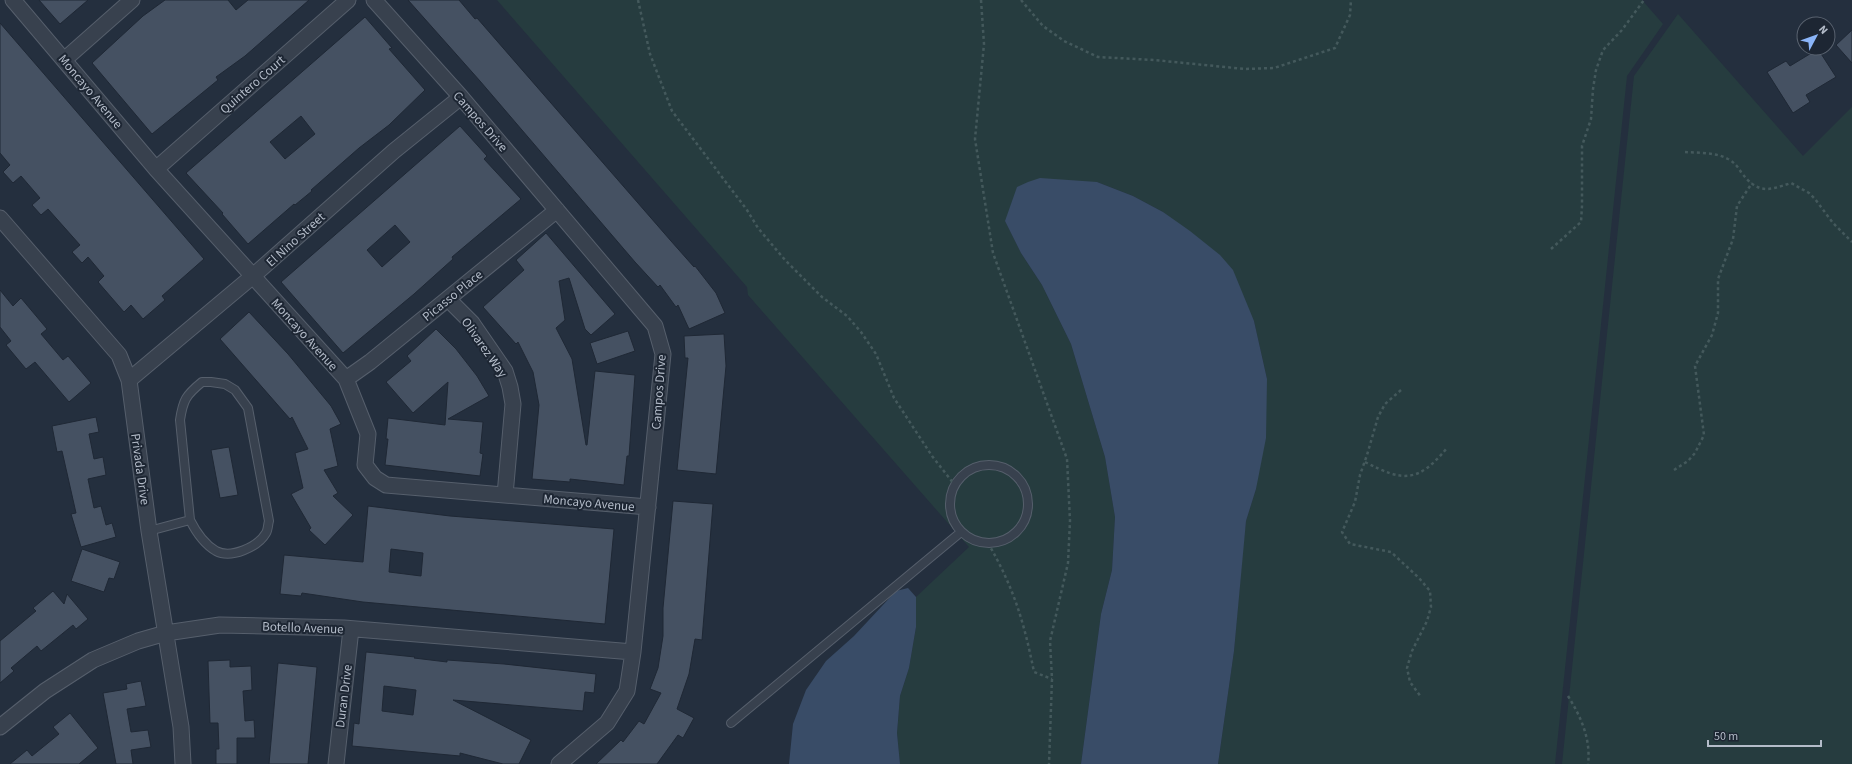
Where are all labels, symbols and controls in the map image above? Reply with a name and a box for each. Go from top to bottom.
north arrow [1796,16,1836,56]
text: N [1815,22,1831,37]
street label: Moncayo Avenue [54,51,127,133]
street label: Quintero Court [216,51,290,118]
street label: Campos Drive [449,87,512,156]
street label: El Nino Street [262,208,330,271]
street label: Picasso Place [419,266,487,326]
street label: Moncayo Avenue [267,295,342,375]
street label: Olivarez Way [457,314,511,381]
street label: Campos Drive [647,354,671,430]
street label: Privada Drive [126,432,154,506]
street label: Moncayo Avenue [542,490,635,516]
street label: Botello Avenue [262,618,344,638]
street label: Duran Drive [331,663,357,729]
scale bar [1708,722,1821,748]
text: 50 m [1714,728,1738,745]

